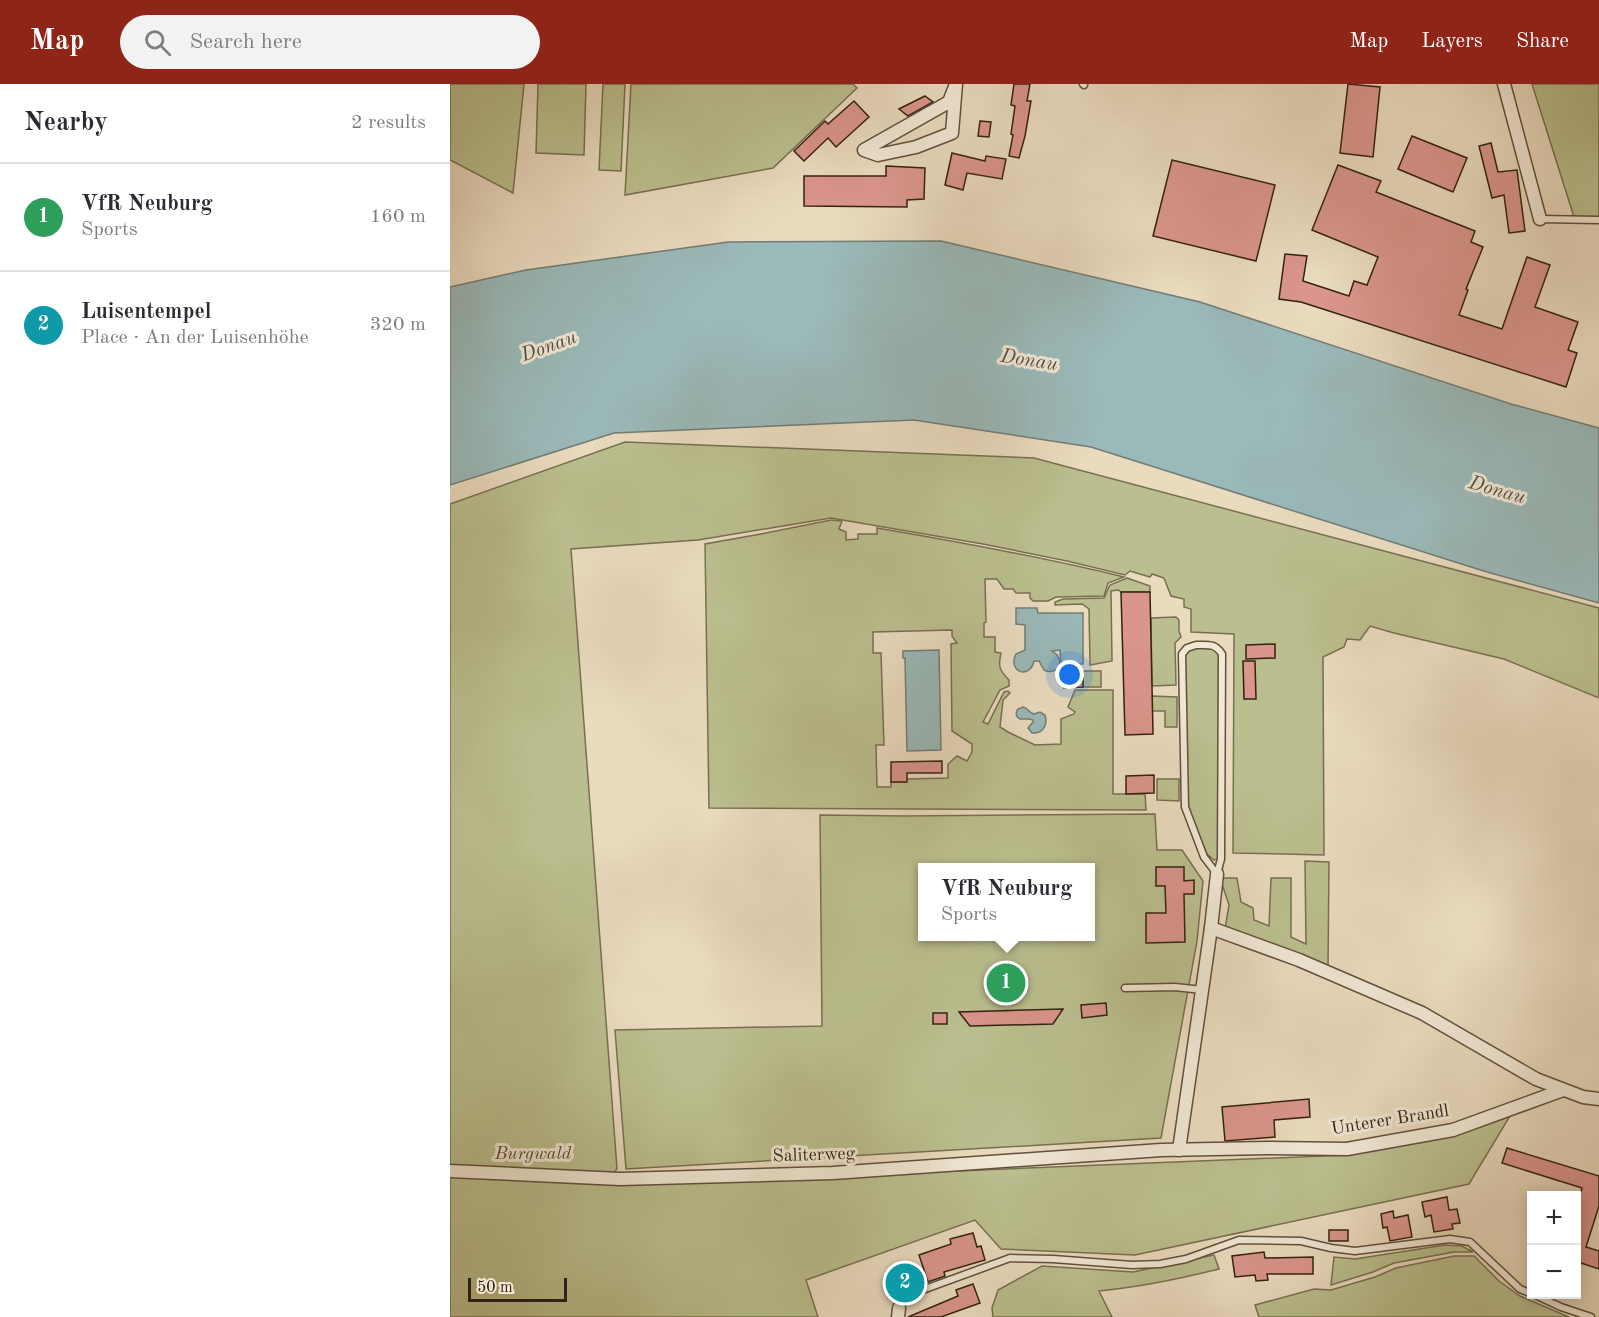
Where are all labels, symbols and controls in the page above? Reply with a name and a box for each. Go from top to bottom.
search box [120,15,540,69]
icon: search [141,26,174,59]
text: Map [30,28,84,56]
text: Search here [189,31,302,53]
text: Map [1349,31,1388,52]
text: Layers [1421,31,1483,52]
text: Share [1516,31,1569,52]
text: Nearby [24,110,108,136]
text: 2 results [351,113,426,133]
text: VfR Neuburg [81,193,213,215]
text: 1 [38,207,49,227]
text: 160 m [370,207,426,227]
text: Sports [81,220,138,240]
text: Luisentempel [81,301,212,323]
text: 2 [38,315,49,335]
text: 320 m [370,315,426,335]
text: Place · An der Luisenhöhe [81,328,309,348]
water label: Donau [517,328,580,367]
water label: Donau [998,346,1059,375]
water label: Donau [1465,473,1528,509]
your location [1055,660,1084,689]
popup [918,863,1095,941]
text: VfR Neuburg [941,878,1072,900]
text: Sports [941,905,997,925]
pin: 1 [986,960,1026,1006]
street label: Unterer Brandl [1330,1102,1450,1138]
park label: Burgwald [494,1145,572,1163]
street label: Saliterweg [772,1145,856,1165]
map controls [1527,1191,1581,1299]
button: + [1527,1191,1581,1245]
button: − [1527,1245,1581,1299]
pin: 2 [886,1260,924,1306]
scale bar [468,1275,567,1302]
text: 50 m [477,1280,513,1296]

